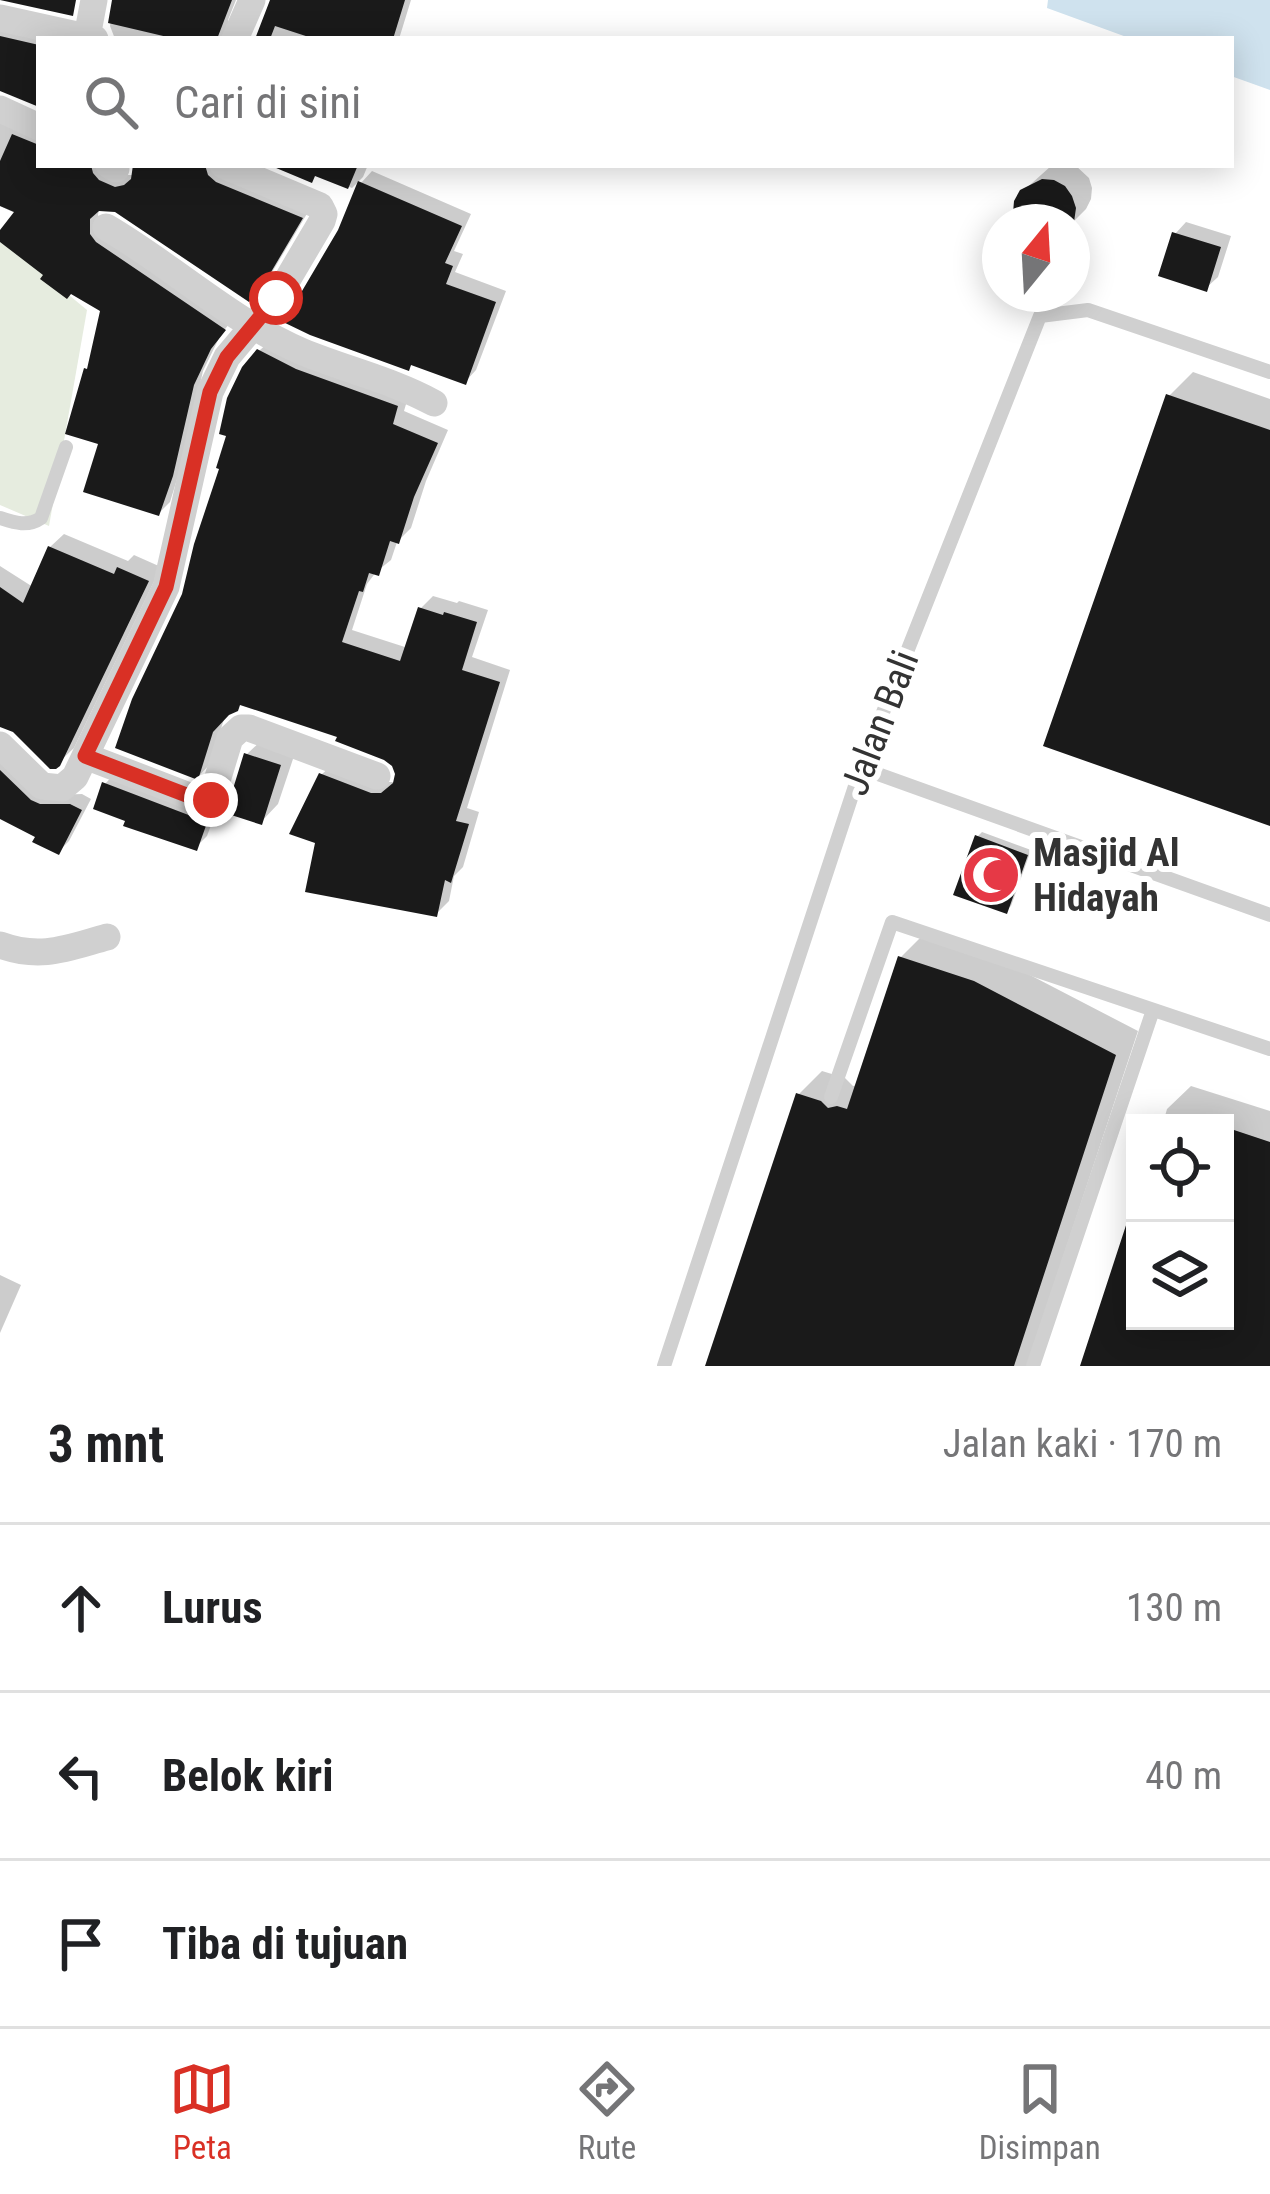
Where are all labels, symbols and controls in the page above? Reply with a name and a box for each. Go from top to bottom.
search box [36,36,1234,168]
icon: search [78,69,144,135]
text: Cari di sini [174,76,361,129]
north arrow [982,204,1090,312]
route start [249,271,303,325]
street label: Jalan Bali [831,644,929,802]
route end [184,773,238,827]
place label: Masjid Al Hidayah [1033,830,1179,921]
mosque icon: Masjid Al Hidayah [960,844,1022,906]
map controls [1126,1114,1234,1330]
button: locate [1126,1114,1234,1222]
button: layers [1126,1222,1234,1330]
text: 3 mnt [48,1415,164,1474]
text: Jalan kaki · 170 m [943,1421,1222,1467]
icon: ahead [48,1575,114,1641]
text: Lurus [162,1581,263,1634]
text: 130 m [1126,1585,1222,1631]
icon: left [48,1743,114,1809]
text: Belok kiri [162,1749,333,1802]
text: 40 m [1145,1753,1222,1799]
icon: arrive [48,1911,114,1977]
text: Tiba di tujuan [162,1917,408,1970]
tab: Peta [169,2056,235,2167]
tab: Rute [574,2056,640,2167]
tab: Disimpan [979,2056,1101,2167]

